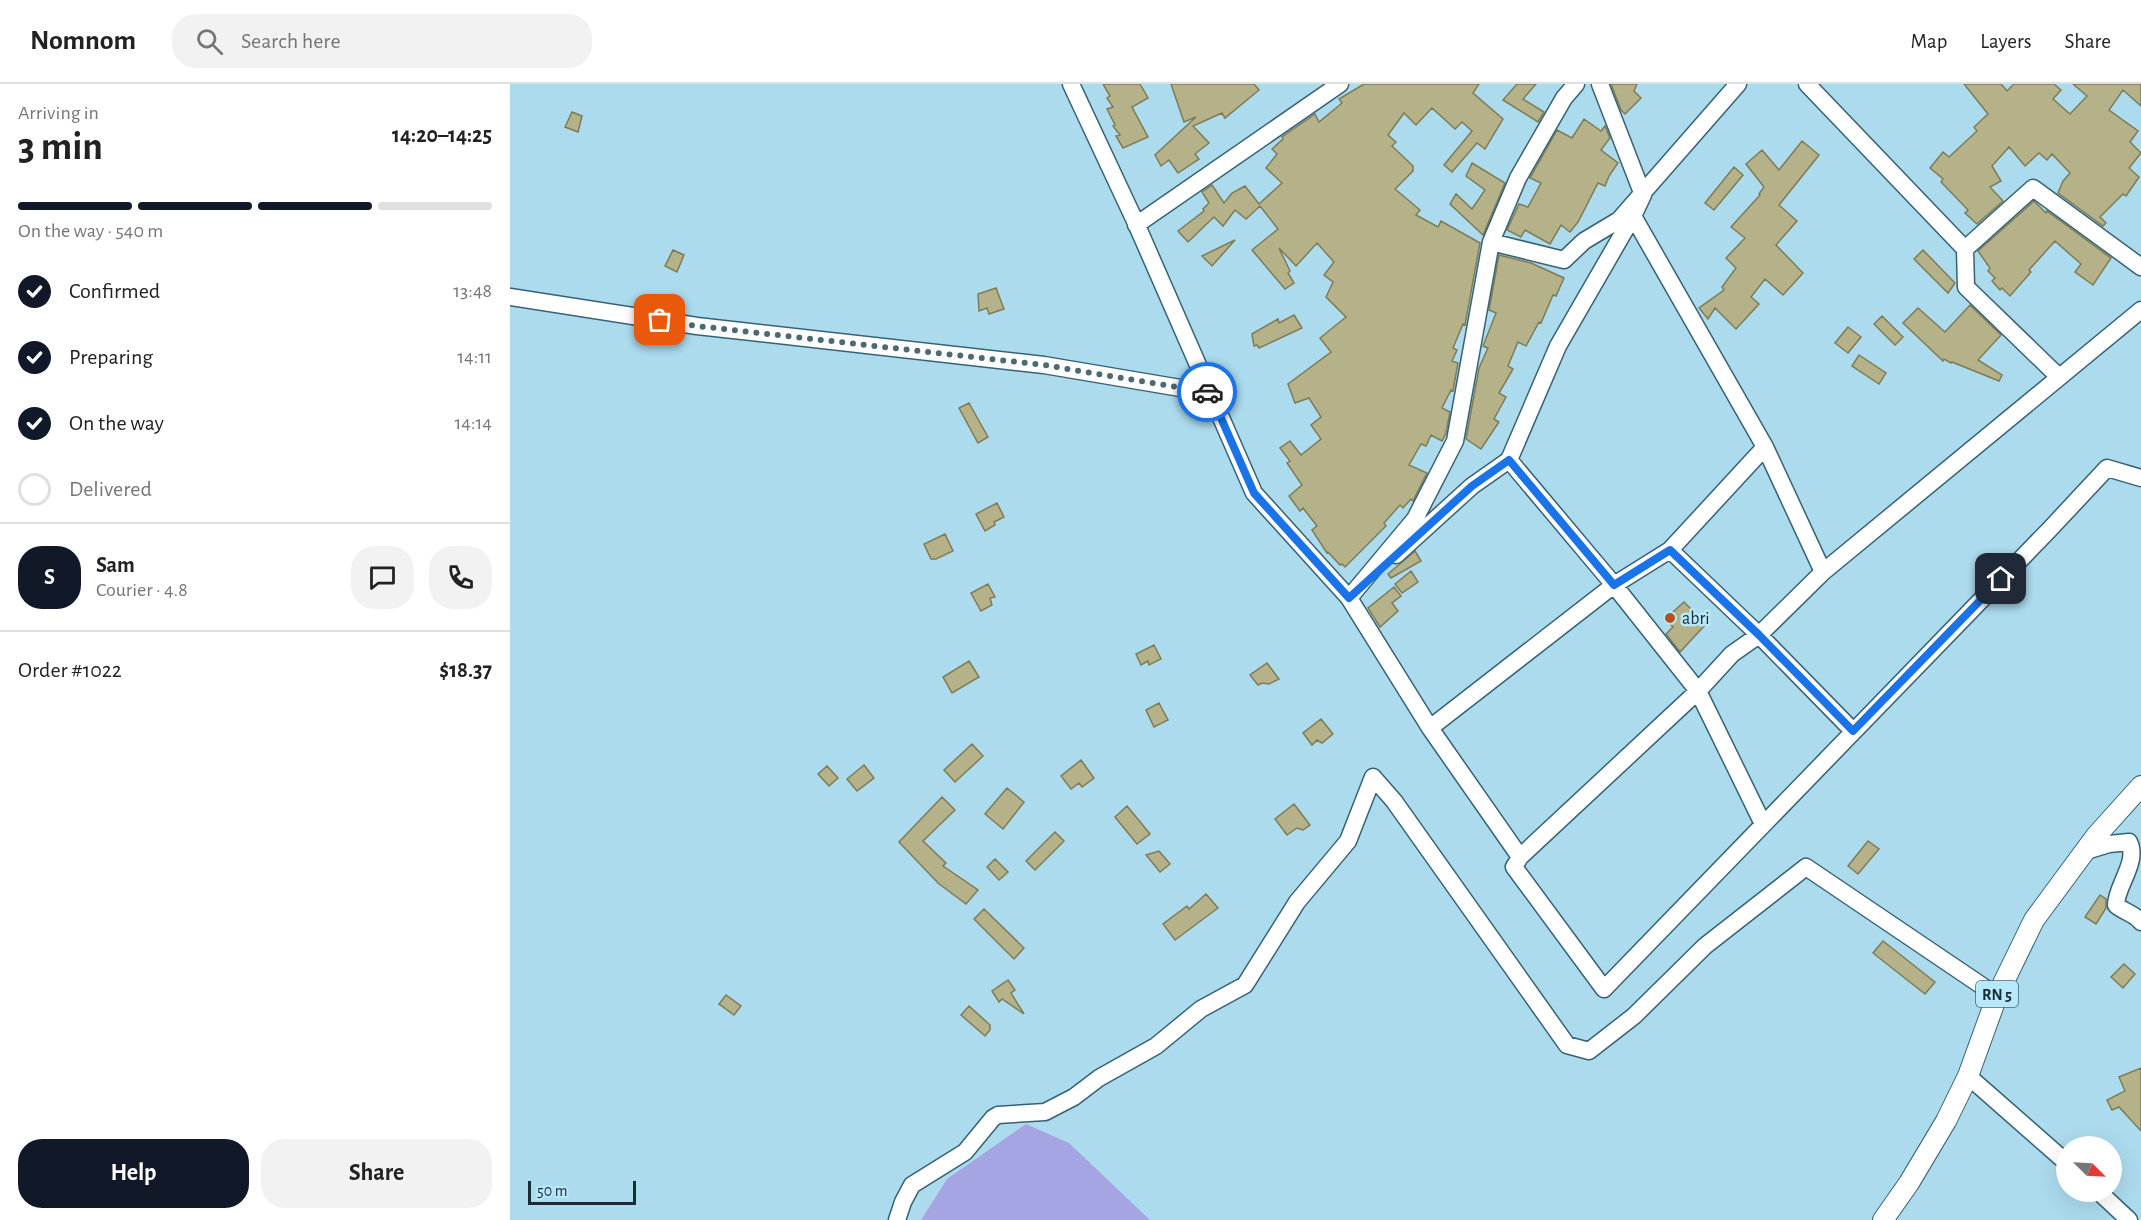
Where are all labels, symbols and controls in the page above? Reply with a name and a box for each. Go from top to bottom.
search box [172,14,592,68]
icon: search [193,25,226,58]
text: Nomnom [30,27,136,55]
text: Search here [241,30,341,52]
text: Map [1911,31,1947,52]
text: Layers [1980,31,2031,52]
text: Share [2064,31,2111,52]
text: Arriving in [18,103,99,123]
text: 14:20–14:25 [392,124,492,146]
text: 3 min [18,128,103,167]
text: On the way · 540 m [18,221,163,241]
icon: check [18,275,51,308]
text: Confirmed [69,280,160,302]
text: 13:48 [453,281,492,301]
pin [634,294,685,345]
icon: bag [643,303,676,336]
icon: check [18,341,51,374]
text: Preparing [69,346,153,368]
text: 14:11 [457,347,492,367]
courier [1177,362,1237,422]
icon: car [1191,376,1224,409]
icon: check [18,407,51,440]
text: On the way [69,412,164,434]
text: 14:14 [454,413,492,433]
text: Delivered [69,478,152,500]
button: chat [351,546,414,609]
button: phone [429,546,492,609]
pin [1975,553,2026,604]
text: Sam [96,554,135,576]
icon: home [1984,562,2017,595]
text: S [44,566,55,588]
text: Courier · 4.8 [96,580,188,600]
place label: abri [1682,610,1710,628]
marker: abri [1663,611,1677,625]
text: Order #1022 [18,659,122,681]
text: $18.37 [439,659,492,681]
road number: RN 5 [1976,981,2018,1007]
north arrow [2056,1136,2122,1202]
map controls [2056,1136,2122,1202]
button: Help [18,1139,249,1208]
button: Share [261,1139,492,1208]
scale bar [528,1178,636,1206]
text: 50 m [537,1183,568,1199]

